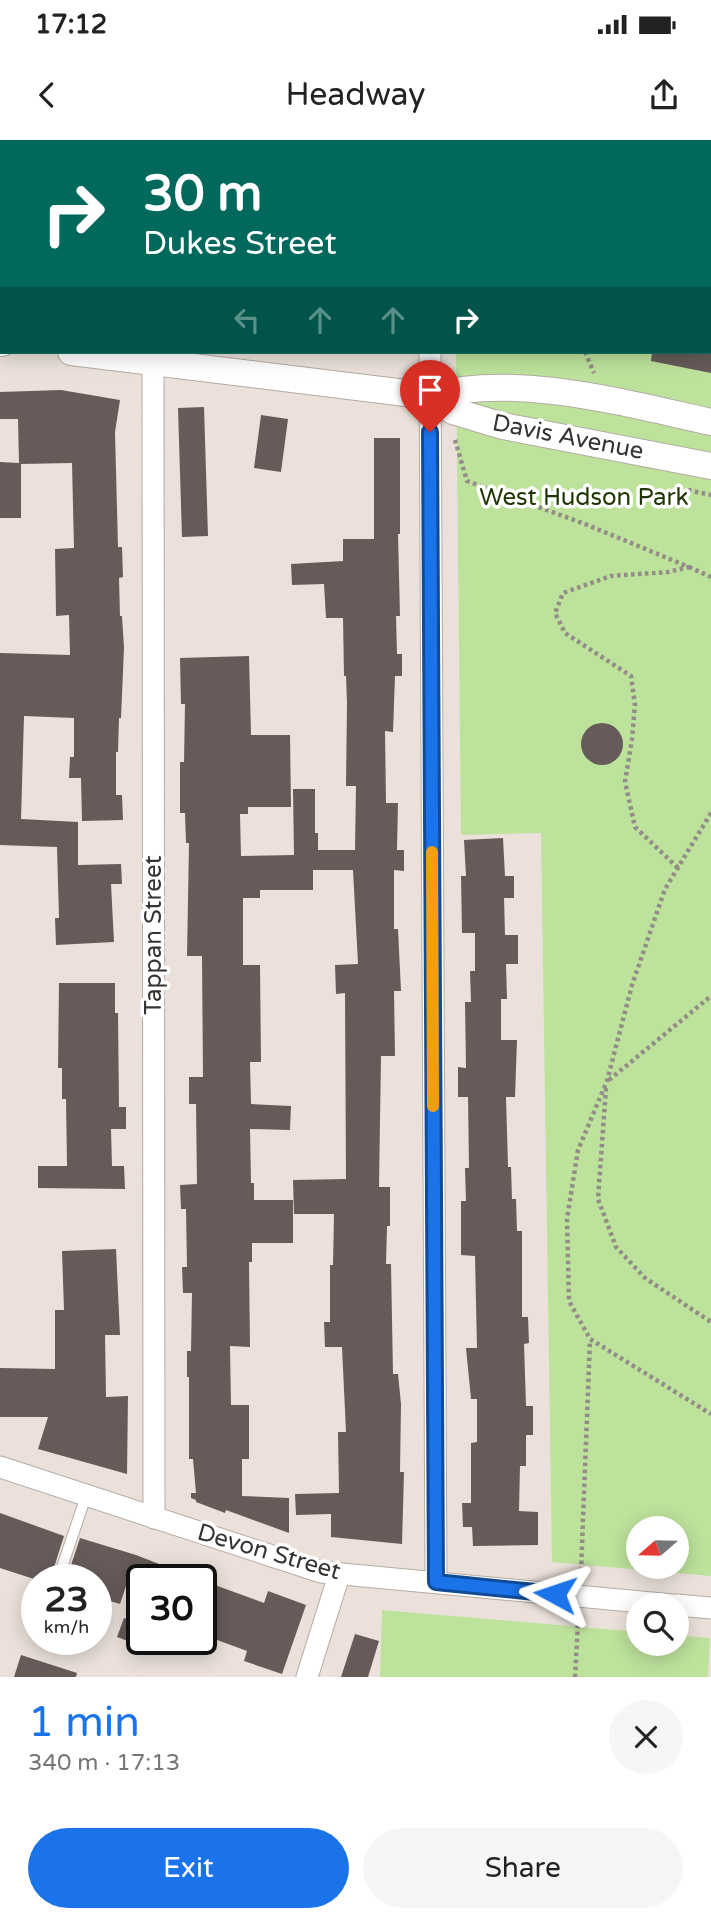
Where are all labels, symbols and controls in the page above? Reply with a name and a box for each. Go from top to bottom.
text: 17:12 [35,9,107,40]
icon: back [28,76,66,114]
text: Headway [285,76,426,114]
icon: share [645,76,683,114]
text: 30 m [143,165,262,224]
icon: right [28,168,119,259]
text: Dukes Street [143,225,337,263]
icon: left [228,301,266,339]
icon: ahead [301,301,339,339]
icon: ahead [374,301,412,339]
icon: right [447,301,485,339]
pin [400,360,460,432]
icon: arrive [411,371,449,409]
street label: Davis Avenue [490,408,646,466]
park label: West Hudson Park [479,483,689,512]
street label: Tappan Street [139,855,168,1015]
north arrow [626,1516,690,1578]
map controls [626,1516,689,1656]
street label: Devon Street [194,1518,344,1586]
position arrow [518,1557,592,1631]
speed limit sign: 30 [126,1564,217,1655]
text: 23 [45,1579,88,1621]
button: search [626,1593,689,1656]
text: km/h [44,1616,89,1638]
text: 1 min [28,1697,140,1748]
button: close [609,1700,683,1774]
text: 340 m · 17:13 [28,1749,180,1777]
button: Exit [28,1828,349,1908]
button: Share [363,1828,683,1908]

